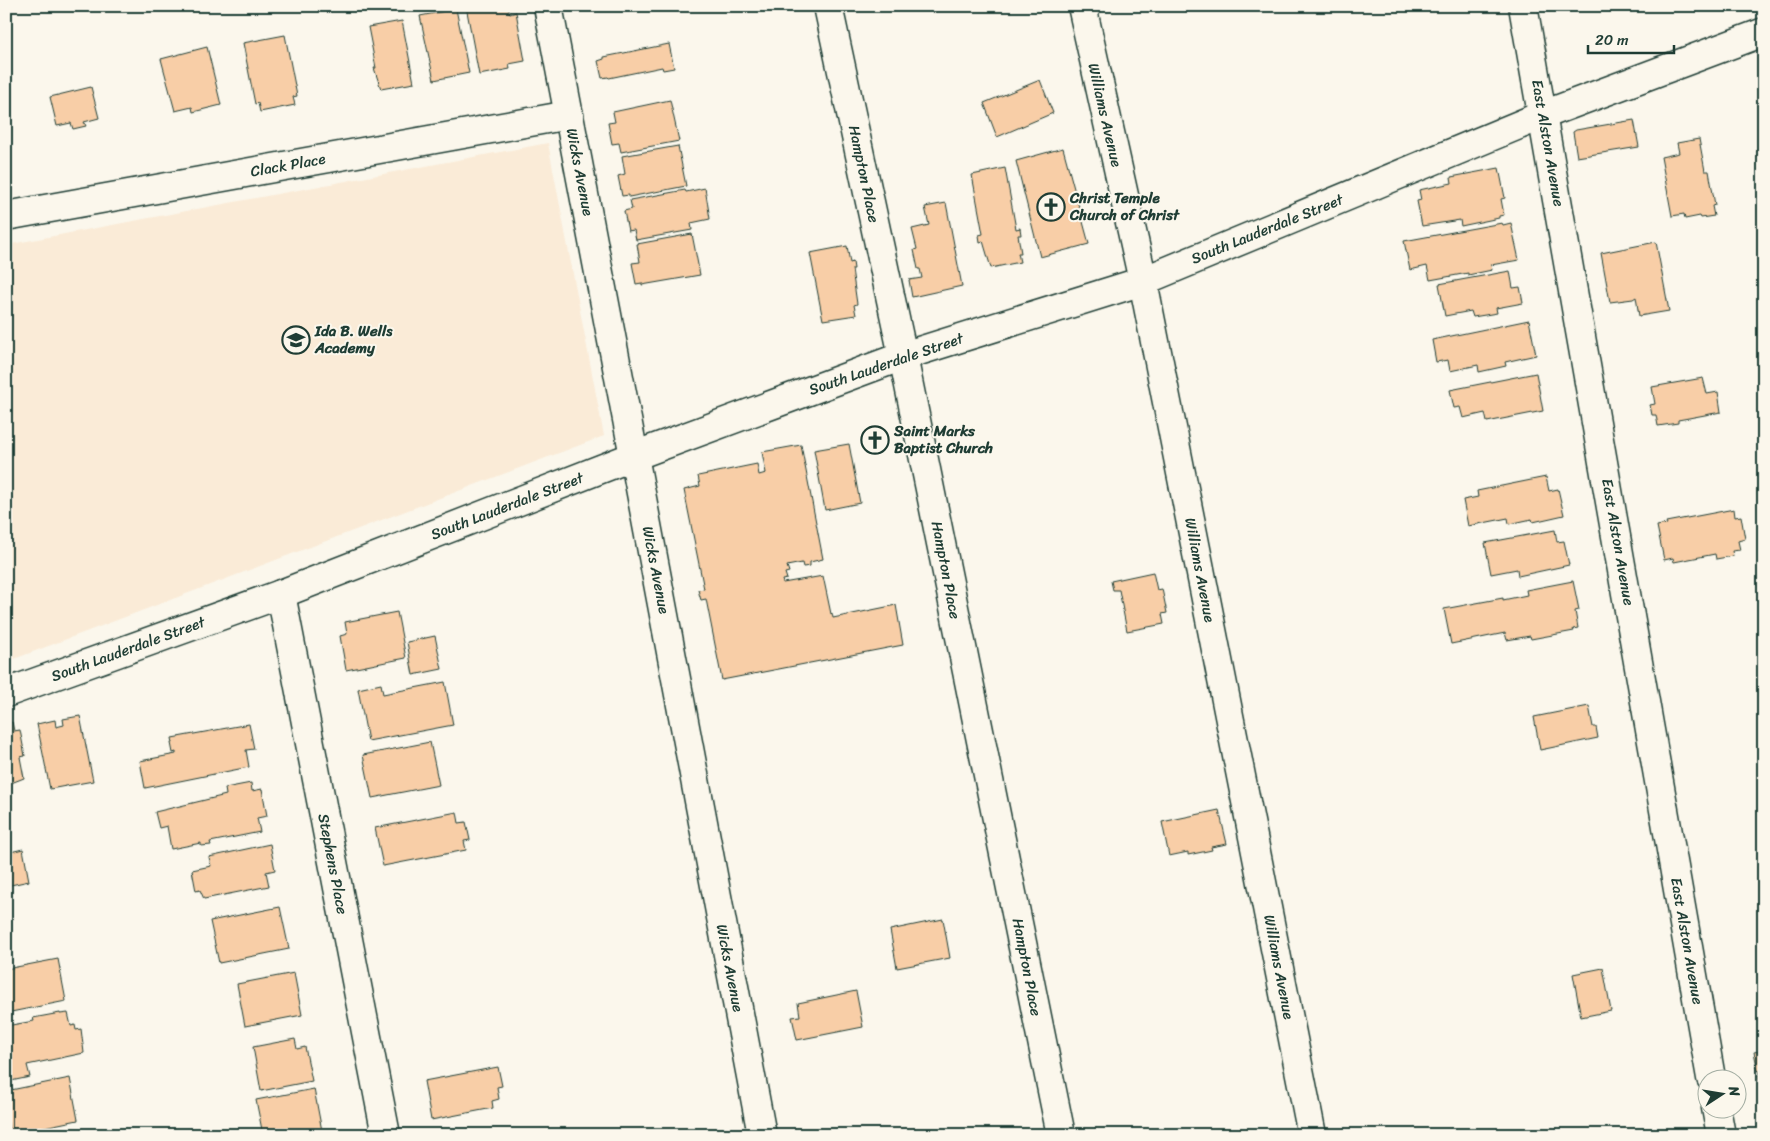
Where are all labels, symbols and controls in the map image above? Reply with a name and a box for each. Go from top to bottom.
scale bar [1588,22,1674,54]
text: 20 m [1595,27,1629,53]
street label: Williams Avenue [1080,60,1130,170]
street label: East Alston Avenue [1524,77,1572,209]
street label: Hampton Place [841,123,887,226]
street label: Wicks Avenue [559,126,601,218]
street label: Clack Place [248,146,328,184]
place label: Christ Temple Church of Christ [1069,185,1180,228]
street label: South Lauderdale Street [1187,186,1348,271]
church icon: Christ Temple Church of Christ [1036,192,1066,222]
place label: Ida B. Wells Academy [314,318,393,361]
school or university icon: Ida B. Wells Academy [281,325,311,355]
street label: South Lauderdale Street [805,325,968,403]
place label: Saint Marks Baptist Church [893,418,993,461]
church icon: Saint Marks Baptist Church [860,425,890,455]
street label: South Lauderdale Street [427,464,588,547]
street label: East Alston Avenue [1594,476,1642,608]
street label: Williams Avenue [1177,515,1223,625]
street label: Hampton Place [924,519,968,622]
street label: Wicks Avenue [635,524,677,616]
street label: South Lauderdale Street [47,609,210,689]
street label: Stephens Place [310,811,356,917]
street label: East Alston Avenue [1663,875,1711,1007]
street label: Williams Avenue [1256,912,1302,1022]
street label: Hampton Place [1005,916,1049,1019]
street label: Wicks Avenue [709,922,751,1014]
north arrow [1698,1068,1748,1118]
text: N [1721,1083,1748,1099]

